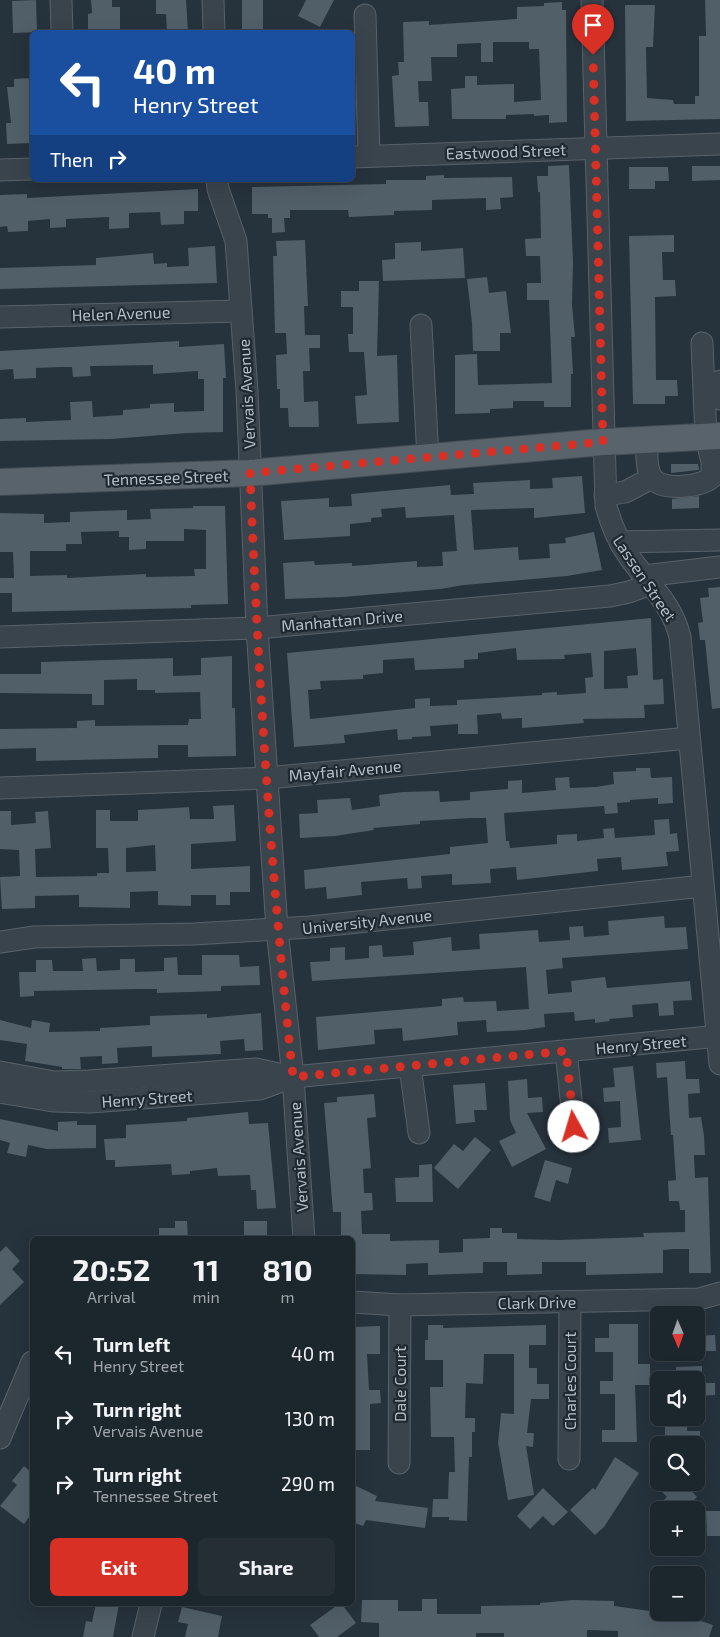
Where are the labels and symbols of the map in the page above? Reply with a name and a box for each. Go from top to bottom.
pin [572,4,614,55]
street label: Eastwood Street [445,139,567,163]
street label: Helen Avenue [71,302,171,324]
street label: Vervais Avenue [234,338,258,450]
street label: Tennessee Street [103,465,229,489]
street label: Lassen Street [609,532,681,624]
street label: Manhattan Drive [280,605,404,635]
street label: Mayfair Avenue [288,756,402,784]
street label: University Avenue [301,905,433,937]
street label: Henry Street [595,1031,687,1057]
street label: Henry Street [101,1085,193,1111]
position arrow [547,1100,599,1152]
street label: Vervais Avenue [285,1101,311,1213]
street label: Clark Drive [498,1292,576,1312]
north arrow [650,1306,705,1361]
street label: Charles Court [560,1332,579,1430]
street label: Dale Court [390,1346,409,1422]

